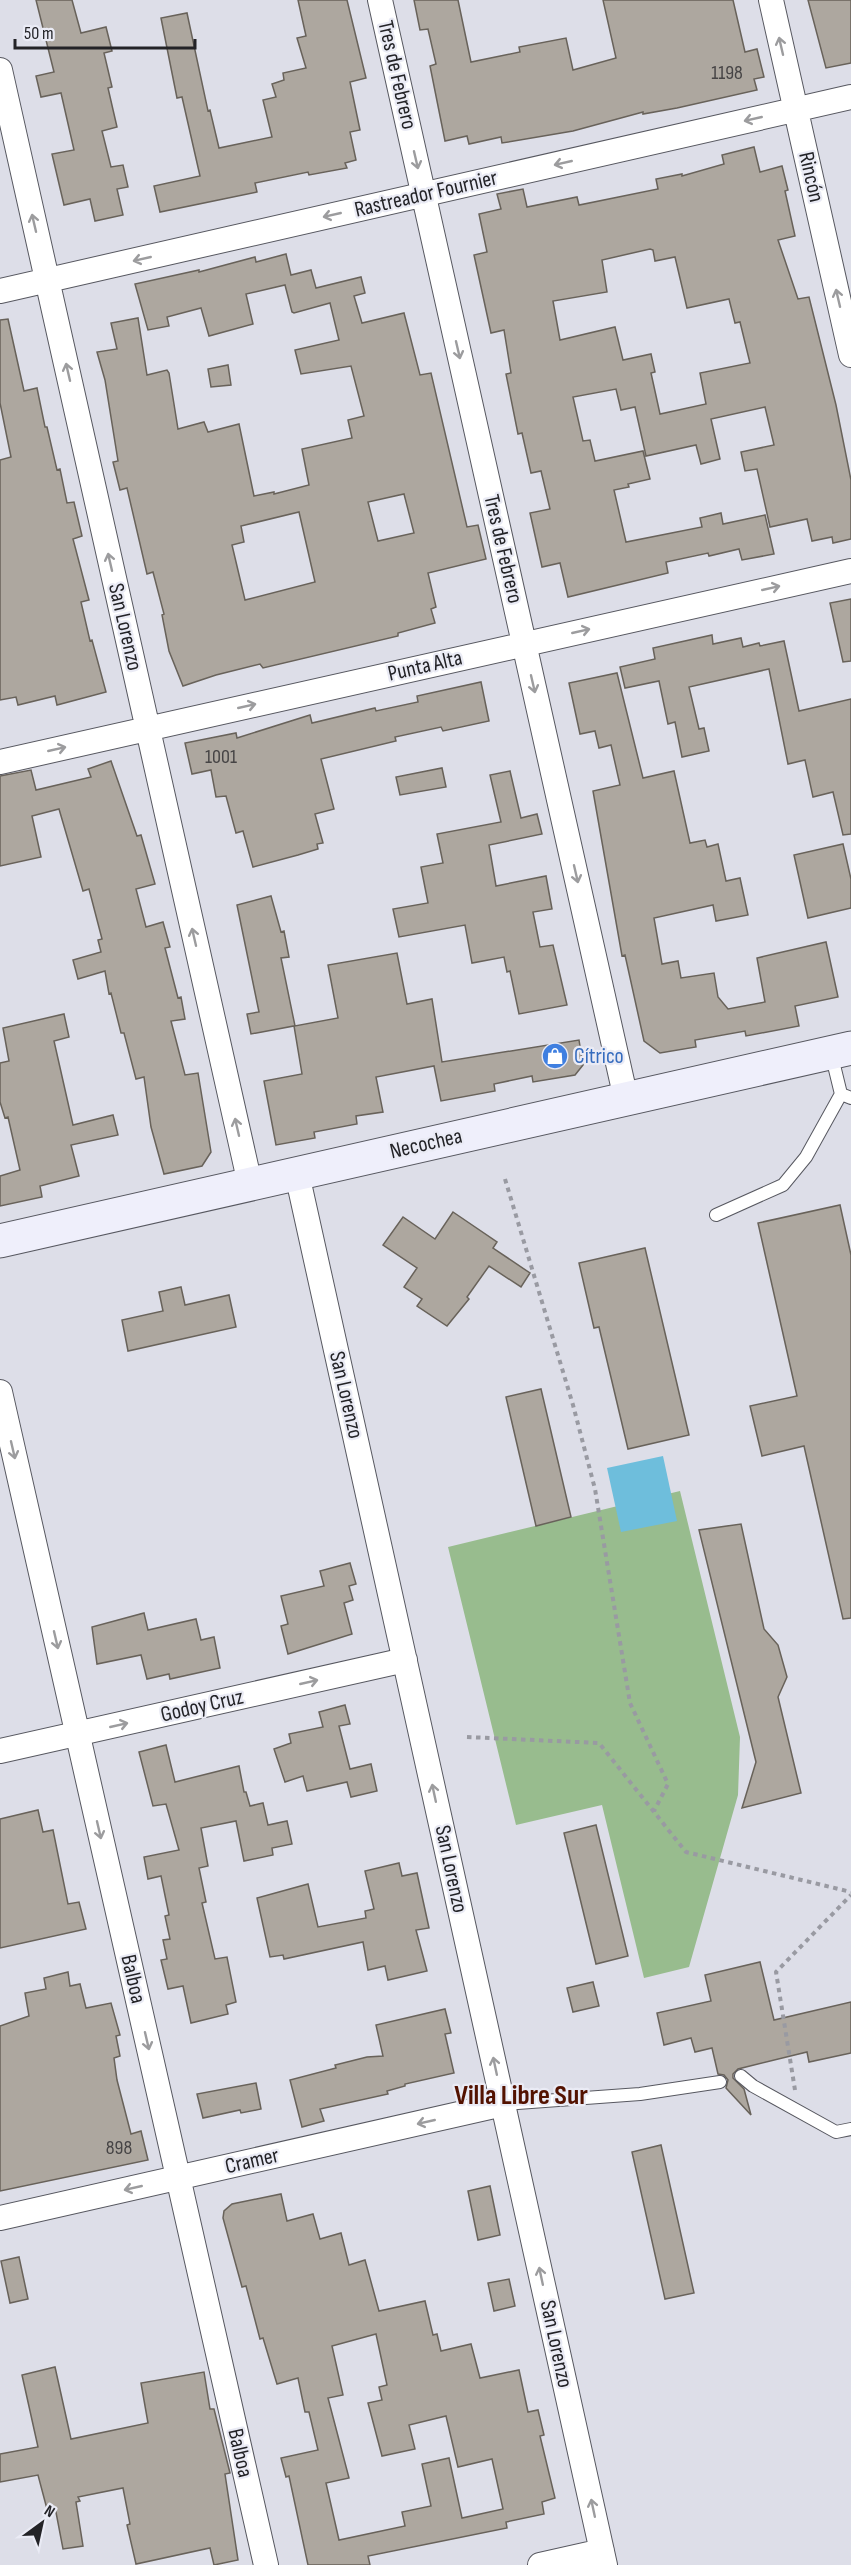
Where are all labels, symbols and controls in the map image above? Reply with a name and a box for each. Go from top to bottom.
scale bar [15,12,195,50]
street label: Tres de Febrero [371,18,423,132]
text: 50 m [24,23,54,44]
one-way arrow [775,37,787,56]
house number: 1198 [711,61,743,85]
one-way arrow [744,114,763,125]
street label: Rincón [792,149,830,205]
one-way arrow [410,150,422,169]
one-way arrow [554,157,573,169]
street label: Rastreador Fournier [352,164,500,224]
one-way arrow [323,210,342,222]
one-way arrow [28,214,40,233]
one-way arrow [132,253,151,265]
one-way arrow [832,289,843,308]
one-way arrow [453,340,465,359]
one-way arrow [61,363,73,382]
street label: Tres de Febrero [477,492,529,606]
one-way arrow [104,553,116,572]
street label: San Lorenzo [102,581,148,673]
one-way arrow [761,582,780,594]
one-way arrow [571,625,590,636]
street label: Punta Alta [385,644,465,688]
one-way arrow [528,674,540,693]
one-way arrow [238,700,257,712]
one-way arrow [47,743,66,754]
house number: 1001 [205,745,237,769]
one-way arrow [571,864,582,883]
one-way arrow [188,928,200,947]
shop icon: Cítrico [540,1041,570,1071]
place label: Cítrico [574,1043,624,1070]
one-way arrow [231,1118,242,1137]
street label: Necochea [387,1123,465,1165]
street label: San Lorenzo [323,1349,369,1441]
one-way arrow [8,1439,19,1459]
one-way arrow [51,1629,62,1649]
one-way arrow [299,1675,318,1687]
street label: Godoy Cruz [158,1683,246,1729]
one-way arrow [109,1718,128,1730]
one-way arrow [428,1784,440,1803]
one-way arrow [94,1820,105,1839]
street label: San Lorenzo [429,1823,473,1915]
street label: Balboa [114,1952,152,2006]
one-way arrow [142,2030,153,2050]
one-way arrow [488,2056,500,2075]
district label: Villa Libre Sur [454,2079,588,2112]
one-way arrow [417,2117,436,2128]
house number: 898 [106,2136,132,2160]
street label: Cramer [223,2142,281,2180]
one-way arrow [124,2183,143,2194]
one-way arrow [535,2267,547,2286]
street label: San Lorenzo [534,2298,578,2390]
street label: Balboa [221,2426,259,2480]
north arrow [12,2493,72,2553]
one-way arrow [586,2499,598,2518]
text: N [41,2501,58,2522]

